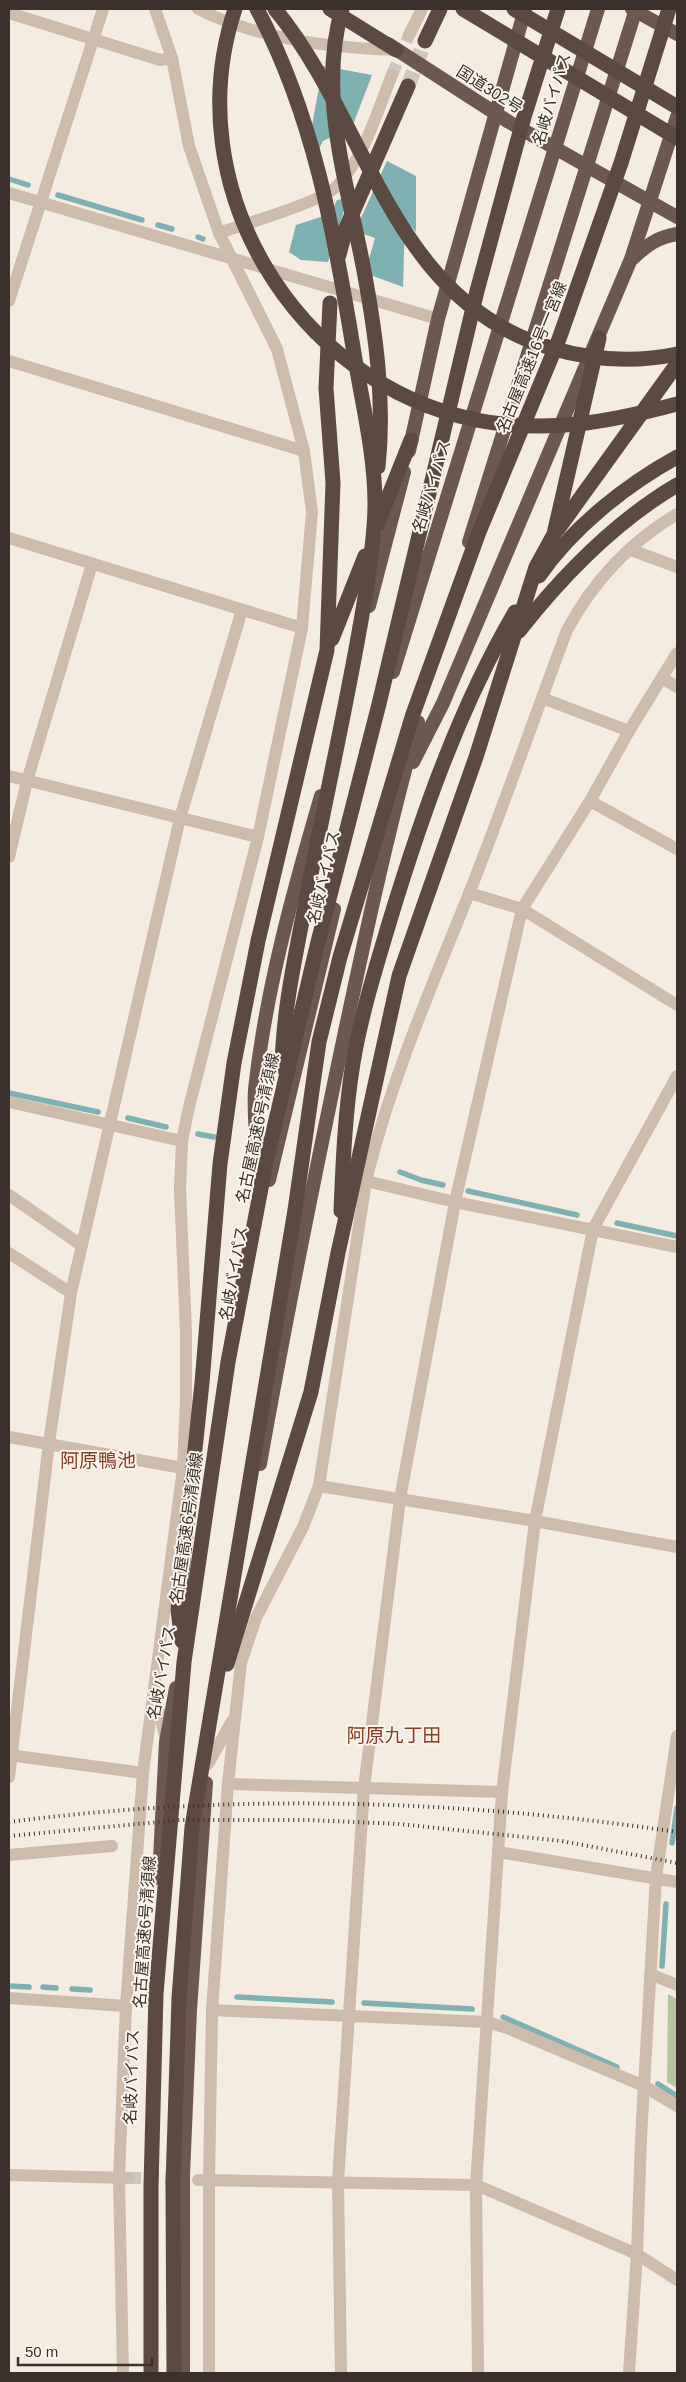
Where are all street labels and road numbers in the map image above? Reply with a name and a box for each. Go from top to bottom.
street label: 名岐バイパス [529,51,574,147]
street label: 国道302号 [454,62,526,116]
street label: 名古屋高速16号一宮線 [493,279,570,435]
street label: 名岐バイパス [409,438,454,534]
street label: 名岐バイパス [304,829,343,926]
street label: 名古屋高速6号清須線 [233,1052,282,1205]
street label: 名岐バイパス [217,1224,250,1322]
street label: 名古屋高速6号清須線 [167,1451,206,1605]
street label: 名岐バイパス [145,1623,178,1721]
street label: 名古屋高速6号清須線 [131,1855,158,2009]
street label: 名岐バイパス [121,2029,142,2125]

